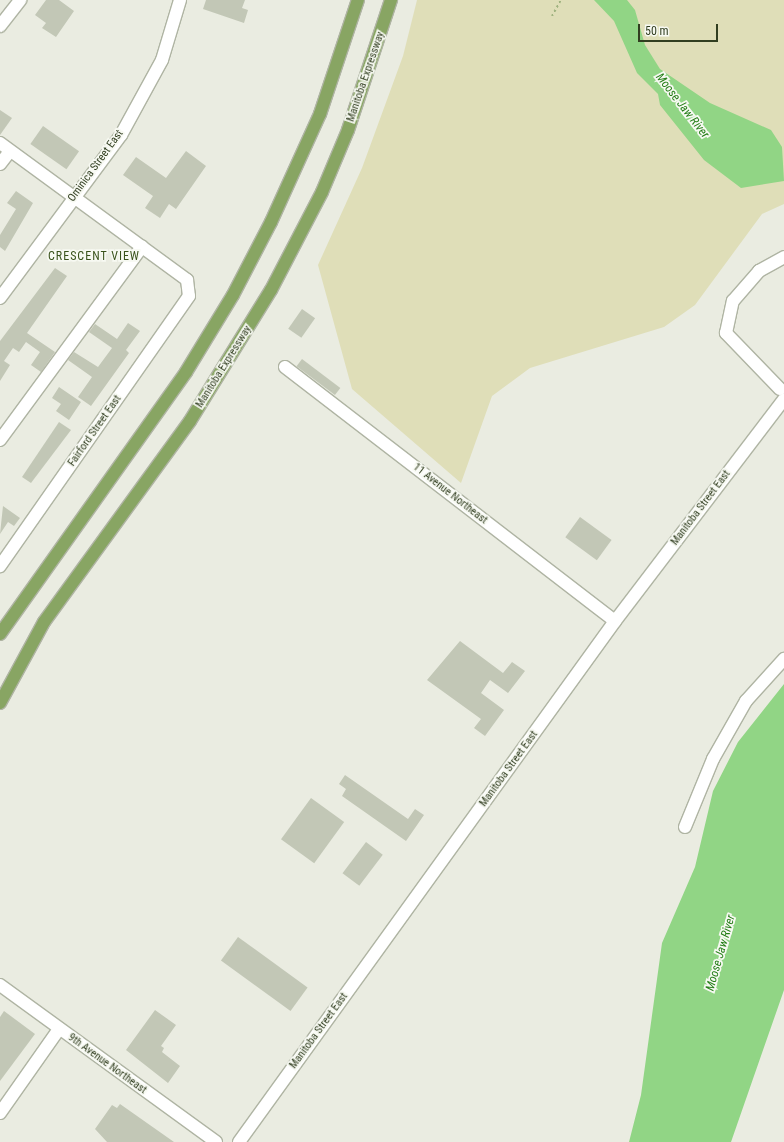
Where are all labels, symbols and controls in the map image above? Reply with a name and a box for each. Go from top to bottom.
scale bar [640,16,720,42]
text: 50 m [645,24,669,38]
street label: Manitoba Expressway [344,30,388,124]
water label: Moose Jaw River [652,71,712,141]
street label: Ominica Street East [66,128,126,204]
district label: CRESCENT VIEW [48,250,140,264]
street label: Manitoba Expressway [193,323,255,411]
street label: Fairford Street East [66,393,124,469]
street label: 11 Avenue Northeast [410,461,490,527]
street label: Manitoba Street East [668,468,734,548]
street label: Manitoba Street East [477,728,541,810]
water label: Moose Jaw River [703,913,739,993]
street label: Manitoba Street East [287,990,351,1072]
street label: 9th Avenue Northeast [65,1031,149,1097]

